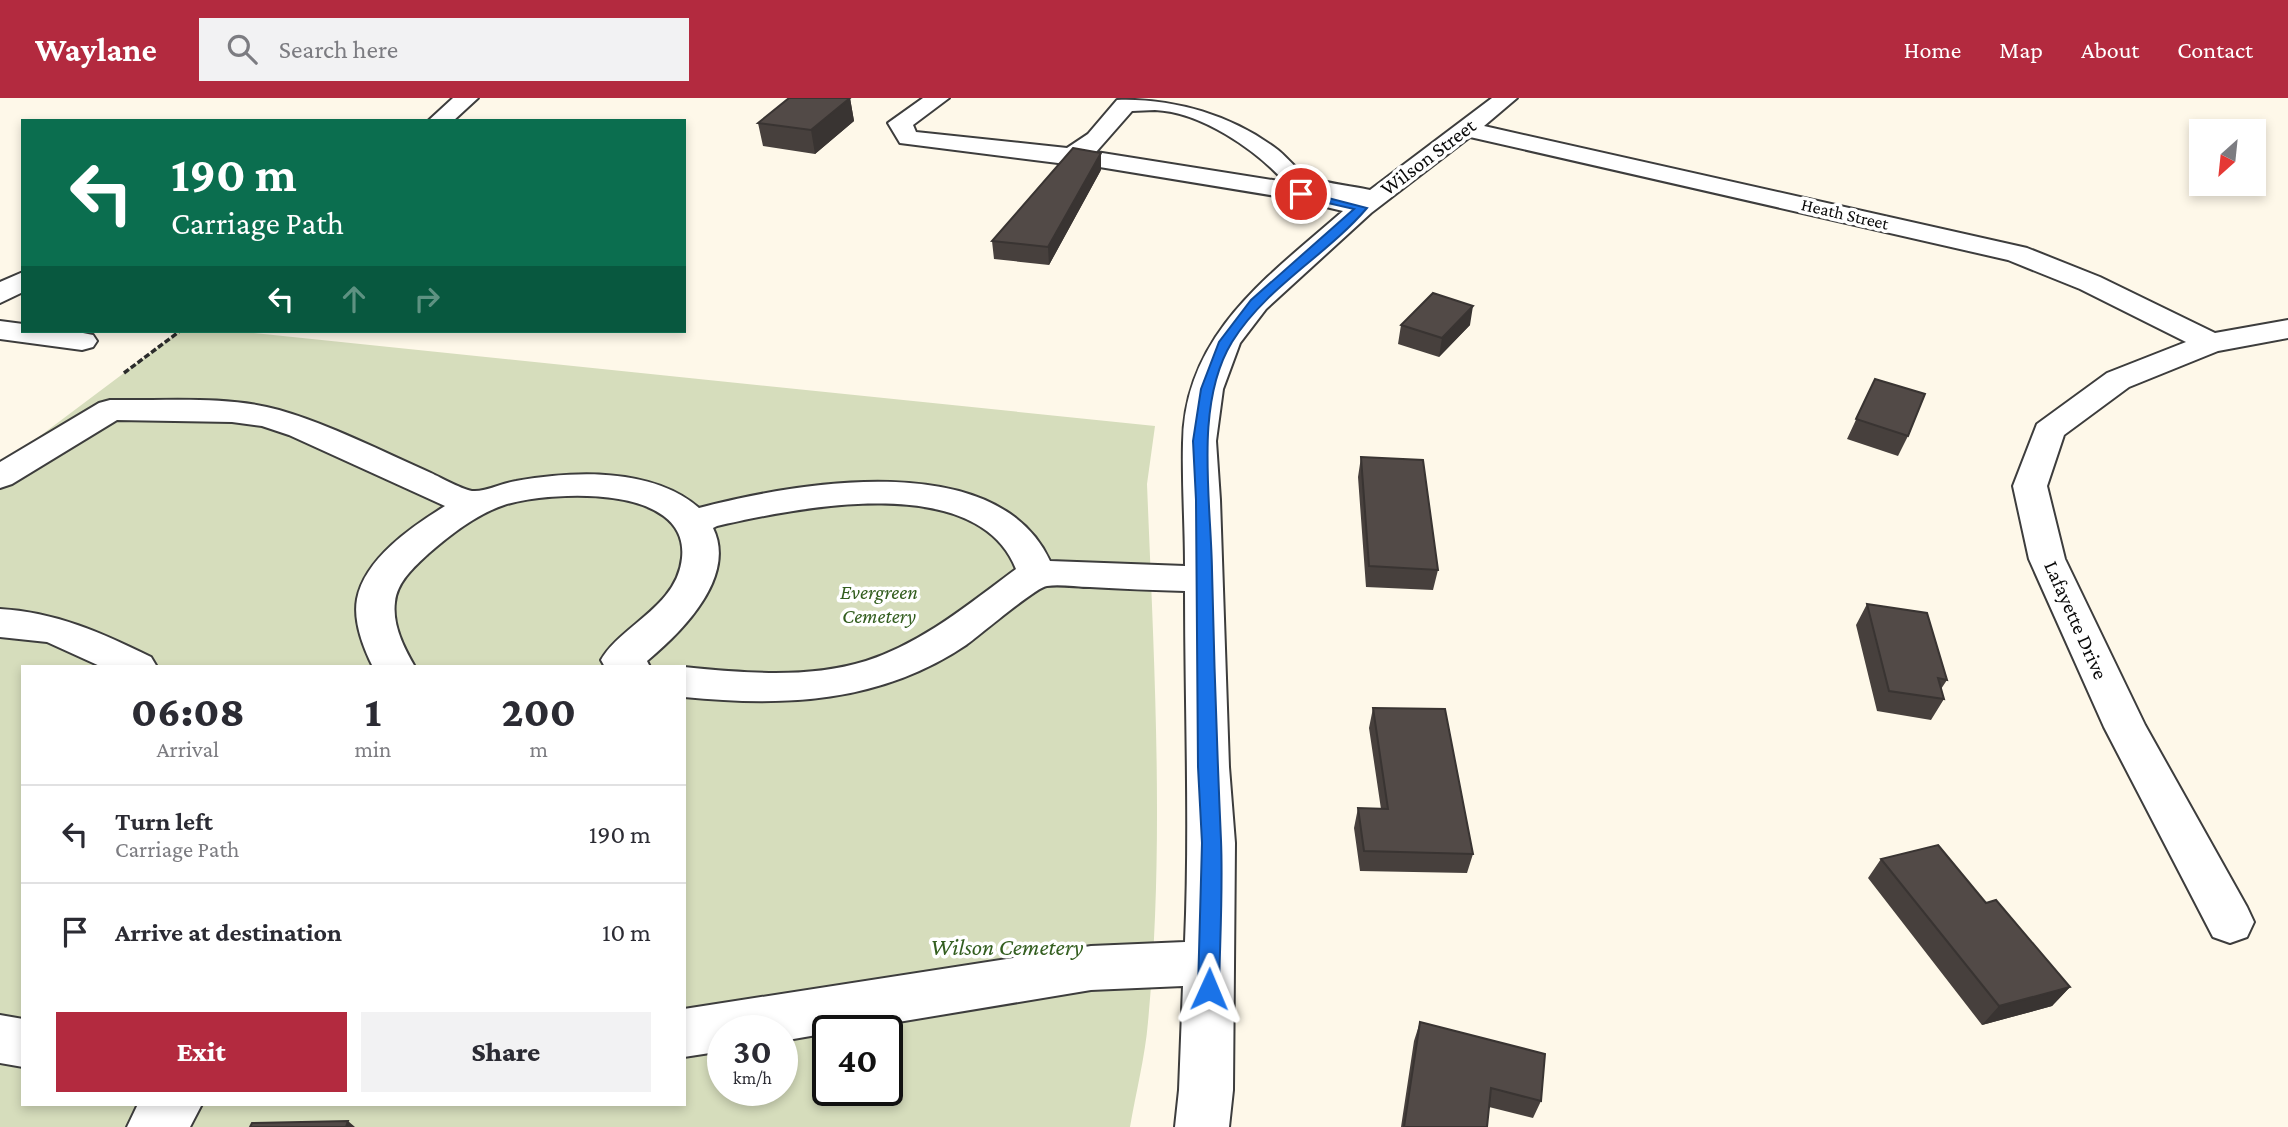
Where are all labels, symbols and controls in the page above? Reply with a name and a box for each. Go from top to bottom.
search box [199,18,689,81]
icon: search [223,30,261,68]
text: Waylane [35,31,157,68]
text: Search here [279,35,398,64]
text: Home [1904,36,1961,63]
text: Map [1999,36,2043,63]
text: About [2081,36,2139,63]
text: Contact [2177,36,2253,63]
street label: Wilson Street [1376,113,1481,201]
north arrow [2189,119,2266,196]
map controls [2189,119,2266,196]
icon: left [56,147,147,238]
text: 190 m [171,147,297,202]
pin [1271,164,1331,224]
icon: arrive [1282,175,1320,213]
street label: Heath Street [1799,194,1892,234]
text: Carriage Path [171,205,344,241]
icon: left [262,280,300,318]
icon: ahead [335,280,373,318]
icon: right [408,280,446,318]
street label: Lafayette Drive [2039,557,2113,683]
park label: Evergreen Cemetery [840,580,918,628]
text: 06:08 [131,688,245,735]
text: 1 [365,688,381,735]
text: 200 [501,688,576,735]
text: Arrival [157,736,219,762]
text: min [355,736,391,762]
text: m [529,736,548,762]
text: Turn left [115,807,213,836]
icon: left [56,815,94,853]
text: 190 m [589,820,651,849]
text: Carriage Path [115,836,239,862]
icon: arrive [56,913,94,951]
text: Arrive at destination [115,918,342,947]
text: 10 m [602,918,651,947]
park label: Wilson Cemetery [930,933,1084,960]
position arrow [1172,952,1246,1026]
button: Exit [56,1012,347,1092]
button: Share [361,1012,651,1092]
speed limit sign: 40 [812,1015,903,1106]
text: 30 [733,1032,772,1071]
text: km/h [733,1068,772,1088]

